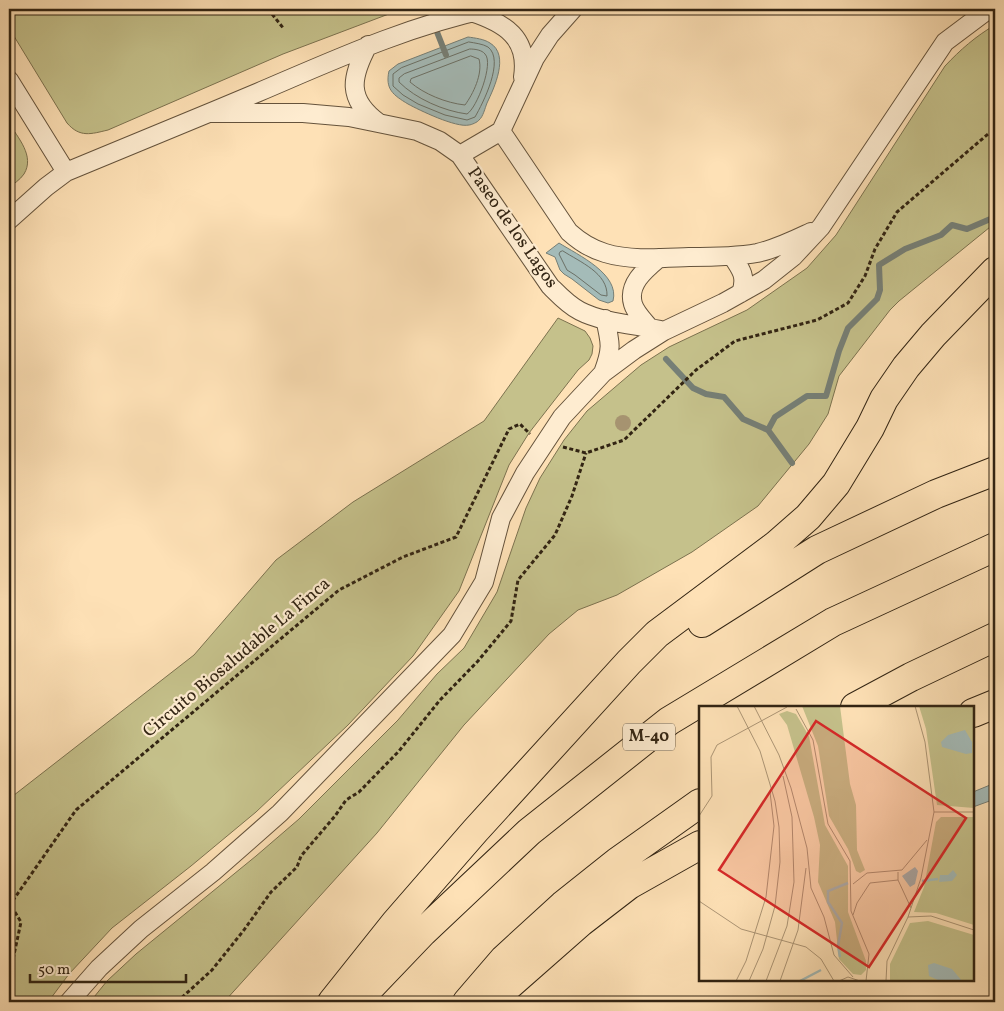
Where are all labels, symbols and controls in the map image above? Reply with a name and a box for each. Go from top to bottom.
street label: Paseo de los Lagos [461,162,563,294]
street label: Circuito Biosaludable La Finca [138,572,336,744]
inset map [699,706,974,981]
road number: M-40 [623,724,675,750]
scale bar [30,951,186,983]
text: 50 m [38,960,70,981]

